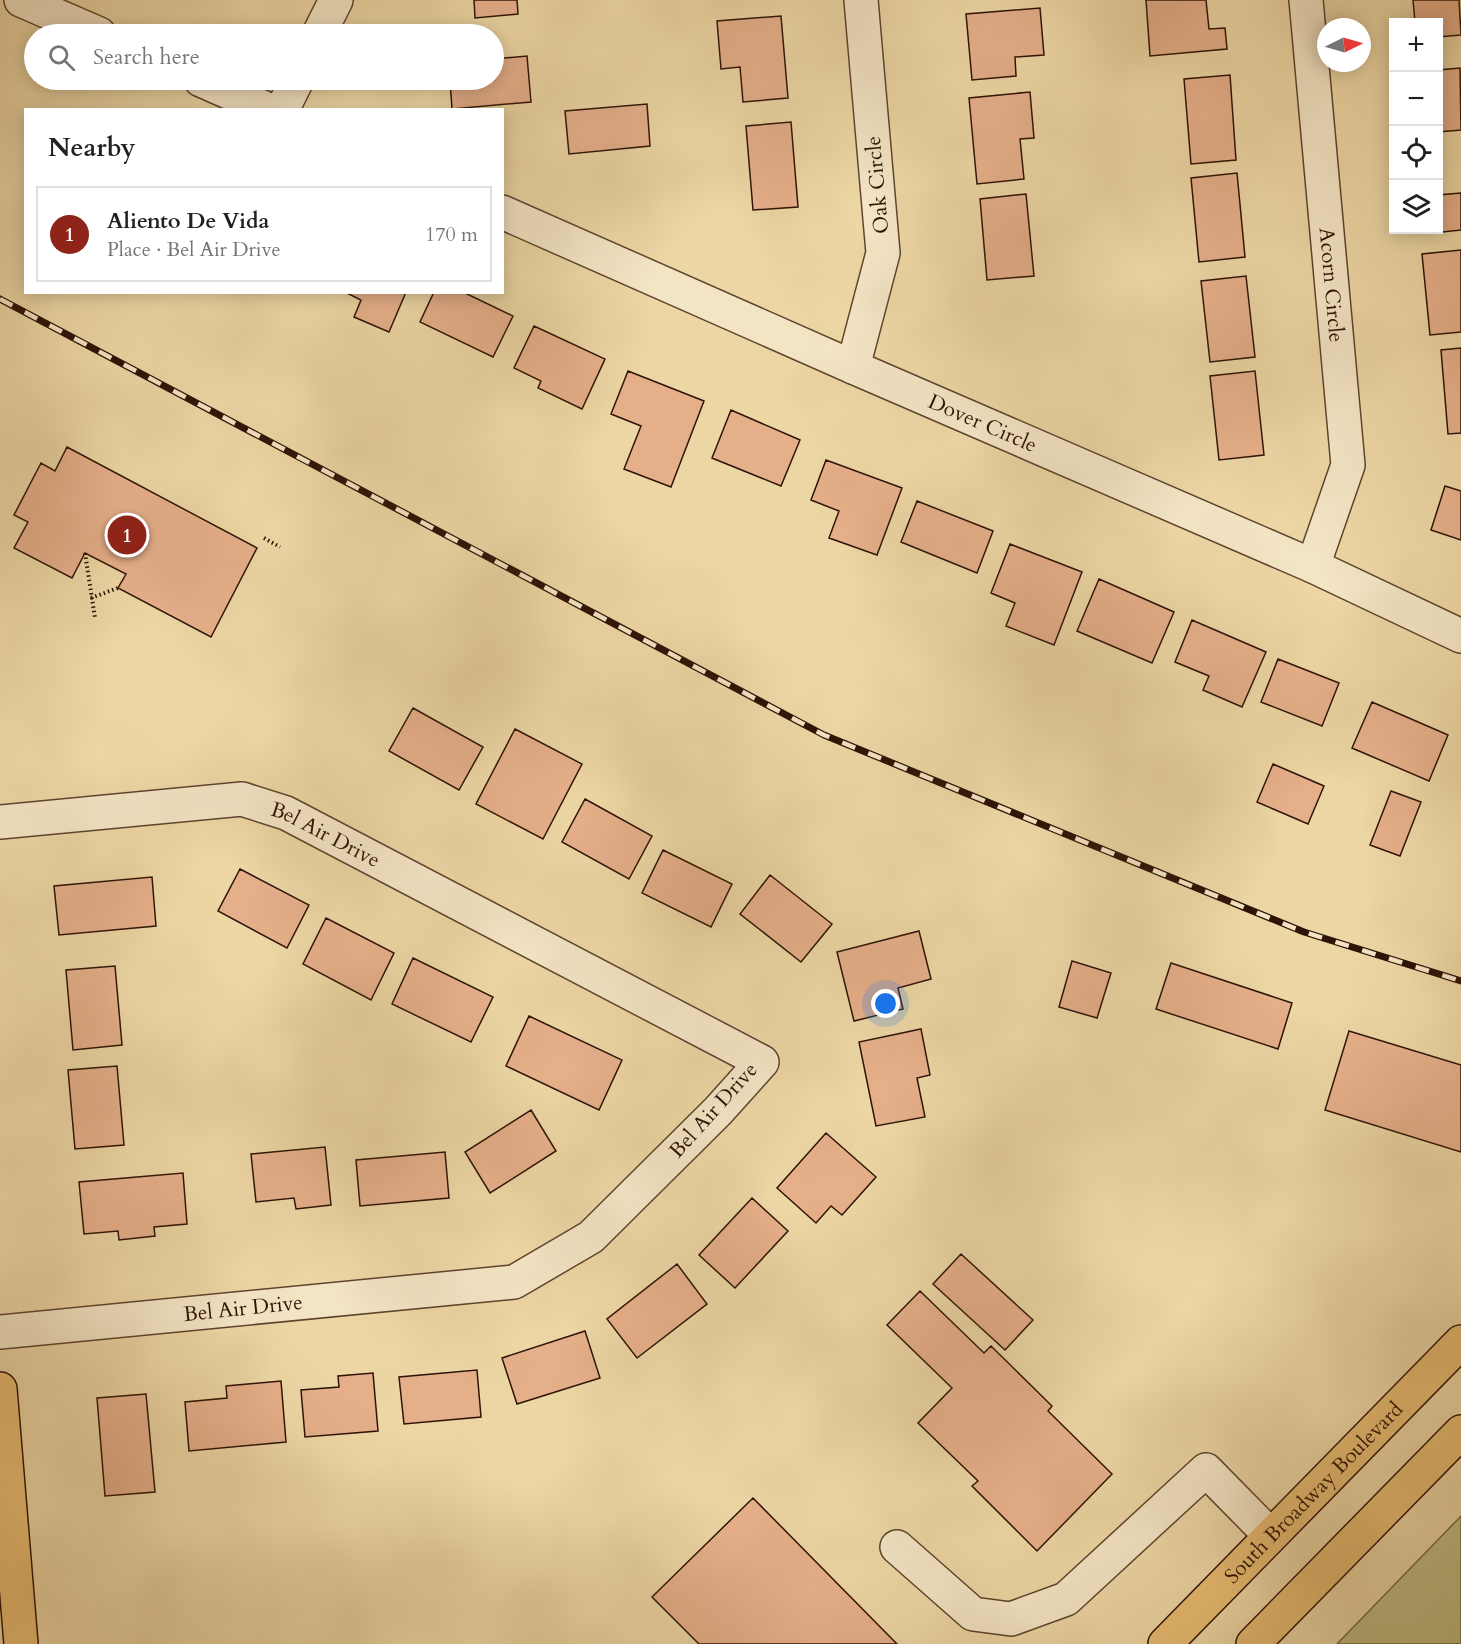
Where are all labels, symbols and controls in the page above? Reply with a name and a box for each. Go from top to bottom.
north arrow [1317,18,1371,72]
map controls [1389,18,1443,234]
button: + [1389,18,1443,72]
search box [24,24,504,90]
icon: search [45,41,78,74]
text: Search here [93,42,200,72]
button: − [1389,72,1443,126]
button: locate [1389,126,1443,180]
text: Nearby [48,130,136,165]
street label: Oak Circle [859,135,896,235]
button: layers [1389,180,1443,234]
text: Aliento De Vida [107,206,270,236]
text: 1 [64,221,75,248]
text: 170 m [425,221,478,248]
street label: Acorn Circle [1312,226,1351,344]
text: Place · Bel Air Drive [107,236,281,263]
street label: Dover Circle [923,387,1041,460]
pin: 1 [108,512,146,558]
street label: Bel Air Drive [267,795,385,875]
your location [871,989,900,1018]
street label: Bel Air Drive [663,1056,764,1165]
street label: Bel Air Drive [182,1288,304,1329]
street label: South Broadway Boulevard [1218,1396,1410,1590]

